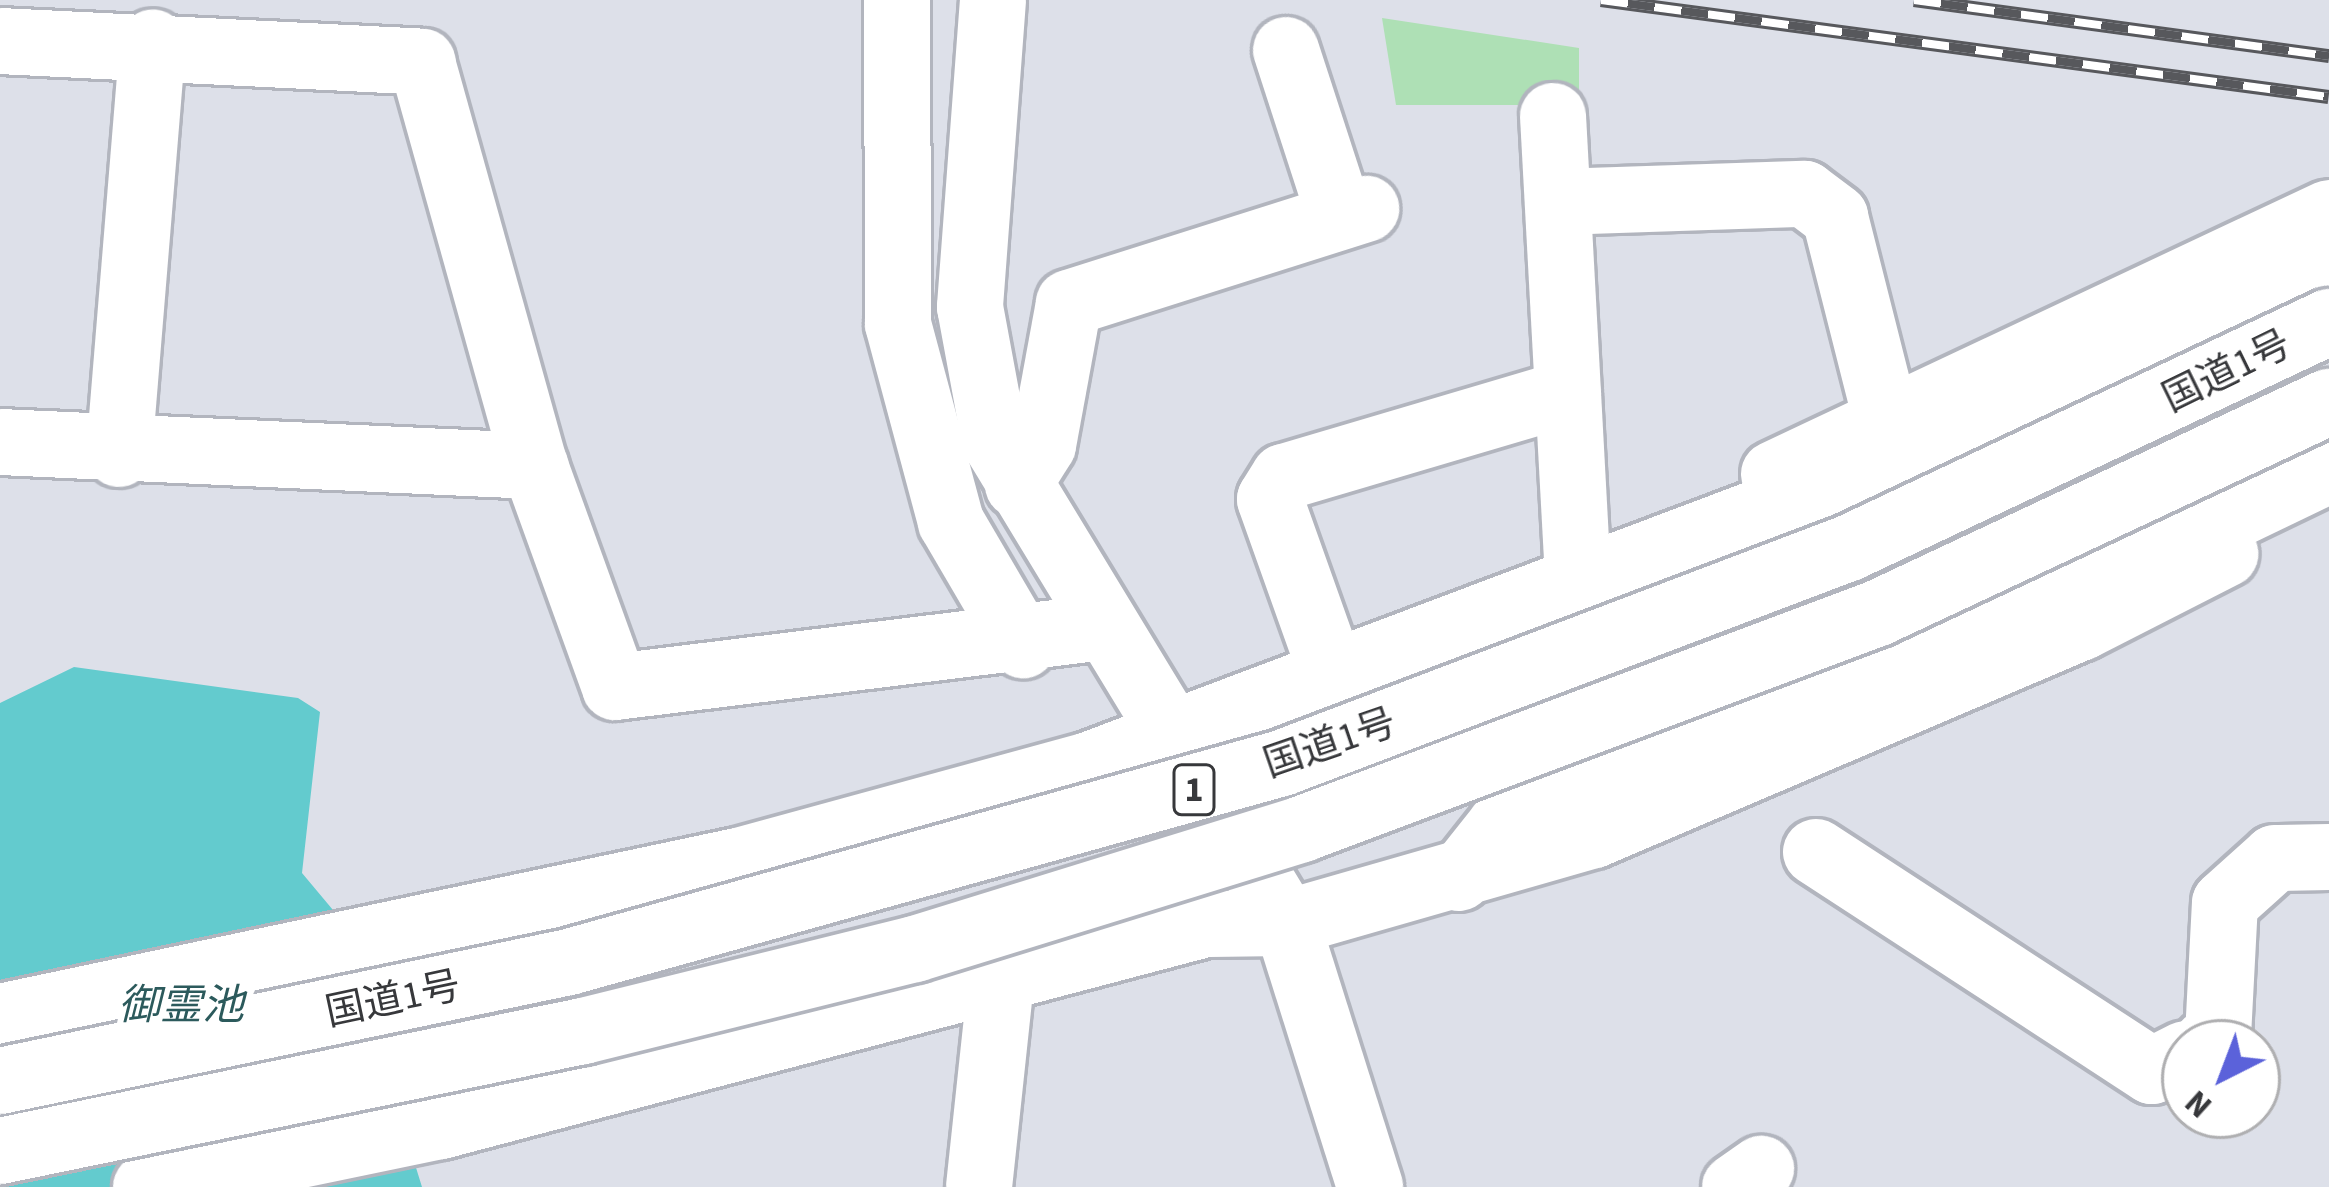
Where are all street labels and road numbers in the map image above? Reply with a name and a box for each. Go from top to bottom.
street label: 国道1号 [2155,321,2299,423]
street label: 国道1号 [1258,700,1402,788]
road number: 1 [1170,760,1218,820]
street label: 国道1号 [321,963,465,1037]

